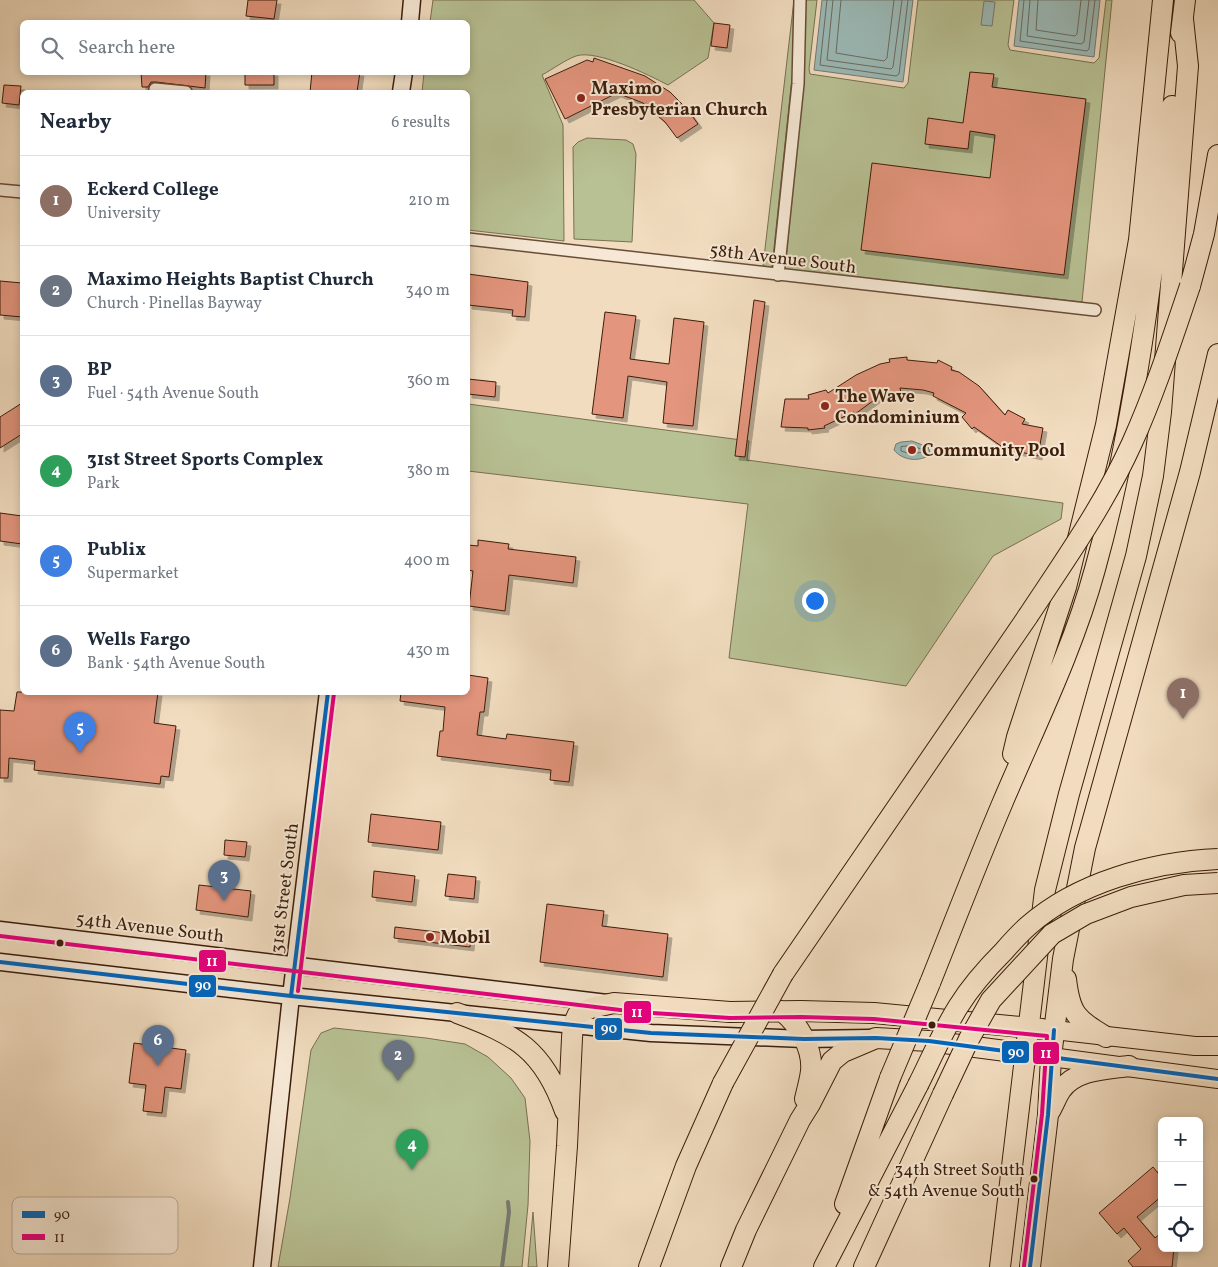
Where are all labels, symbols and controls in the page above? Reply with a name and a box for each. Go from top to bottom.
search box [20,20,470,75]
icon: search [38,34,66,62]
text: Search here [78,35,175,61]
place label: Maximo Presbyterian Church [591,77,768,123]
marker: Maximo Presbyterian Church [575,92,587,104]
text: Nearby [40,108,111,137]
text: 6 results [391,112,450,134]
text: Eckerd College [87,177,219,203]
text: 1 [53,190,59,212]
text: 210 m [408,190,450,212]
text: University [87,203,161,225]
street label: 58th Avenue South [708,238,858,281]
text: Maximo Heights Baptist Church [87,267,374,293]
text: 2 [52,280,60,302]
text: 340 m [406,280,450,302]
text: Church · Pinellas Bayway [87,293,262,315]
text: BP [87,357,112,383]
text: 3 [52,370,60,392]
text: 360 m [407,370,450,392]
text: Fuel · 54th Avenue South [87,383,259,405]
place label: The Wave Condominium [835,385,960,431]
marker: The Wave Condominium [819,400,831,412]
place label: Community Pool [922,439,1065,464]
marker: Community Pool [906,444,918,456]
text: 31st Street Sports Complex [87,447,323,473]
text: 4 [51,460,61,482]
text: 380 m [407,460,450,482]
text: Park [87,473,120,495]
text: Publix [87,537,146,563]
text: 5 [52,550,60,572]
text: 400 m [404,550,450,572]
text: Supermarket [87,563,179,585]
your location [802,588,828,614]
text: Wells Fargo [87,627,190,653]
text: 6 [52,640,60,662]
text: 430 m [406,640,450,662]
text: Bank · 54th Avenue South [87,653,265,675]
pin: 1 [1167,678,1199,719]
pin: 5 [64,712,96,753]
street label: 31st Street South [265,821,306,955]
pin: 3 [208,860,240,901]
street label: 54th Avenue South [74,907,226,950]
place label: Mobil [440,926,490,951]
marker: Mobil [424,931,436,943]
unlabelled marker [55,938,65,948]
line badge: 11 [198,949,227,973]
text: 11 [206,953,218,972]
line badge: 90 [188,974,217,998]
text: 90 [195,977,212,996]
line badge: 11 [623,1000,652,1024]
text: 11 [631,1004,643,1023]
line badge: 90 [594,1017,623,1041]
text: 90 [601,1020,618,1039]
unlabelled marker [927,1020,937,1030]
pin: 6 [142,1025,174,1066]
pin: 2 [382,1040,414,1081]
line badge: 90 [1001,1040,1030,1064]
line badge: 11 [1032,1041,1060,1065]
text: 90 [1008,1044,1025,1063]
text: 11 [1040,1045,1052,1064]
map controls [1158,1117,1203,1252]
button: + [1158,1117,1203,1162]
pin: 4 [396,1129,428,1170]
place label: 34th Street South & 54th Avenue South [868,1159,1025,1203]
button: − [1158,1162,1203,1207]
marker: 34th Street South & 54th Avenue South [1029,1174,1039,1184]
legend [12,1197,178,1254]
text: 90 [54,1206,70,1225]
button: locate [1158,1207,1203,1252]
text: 11 [54,1229,65,1248]

